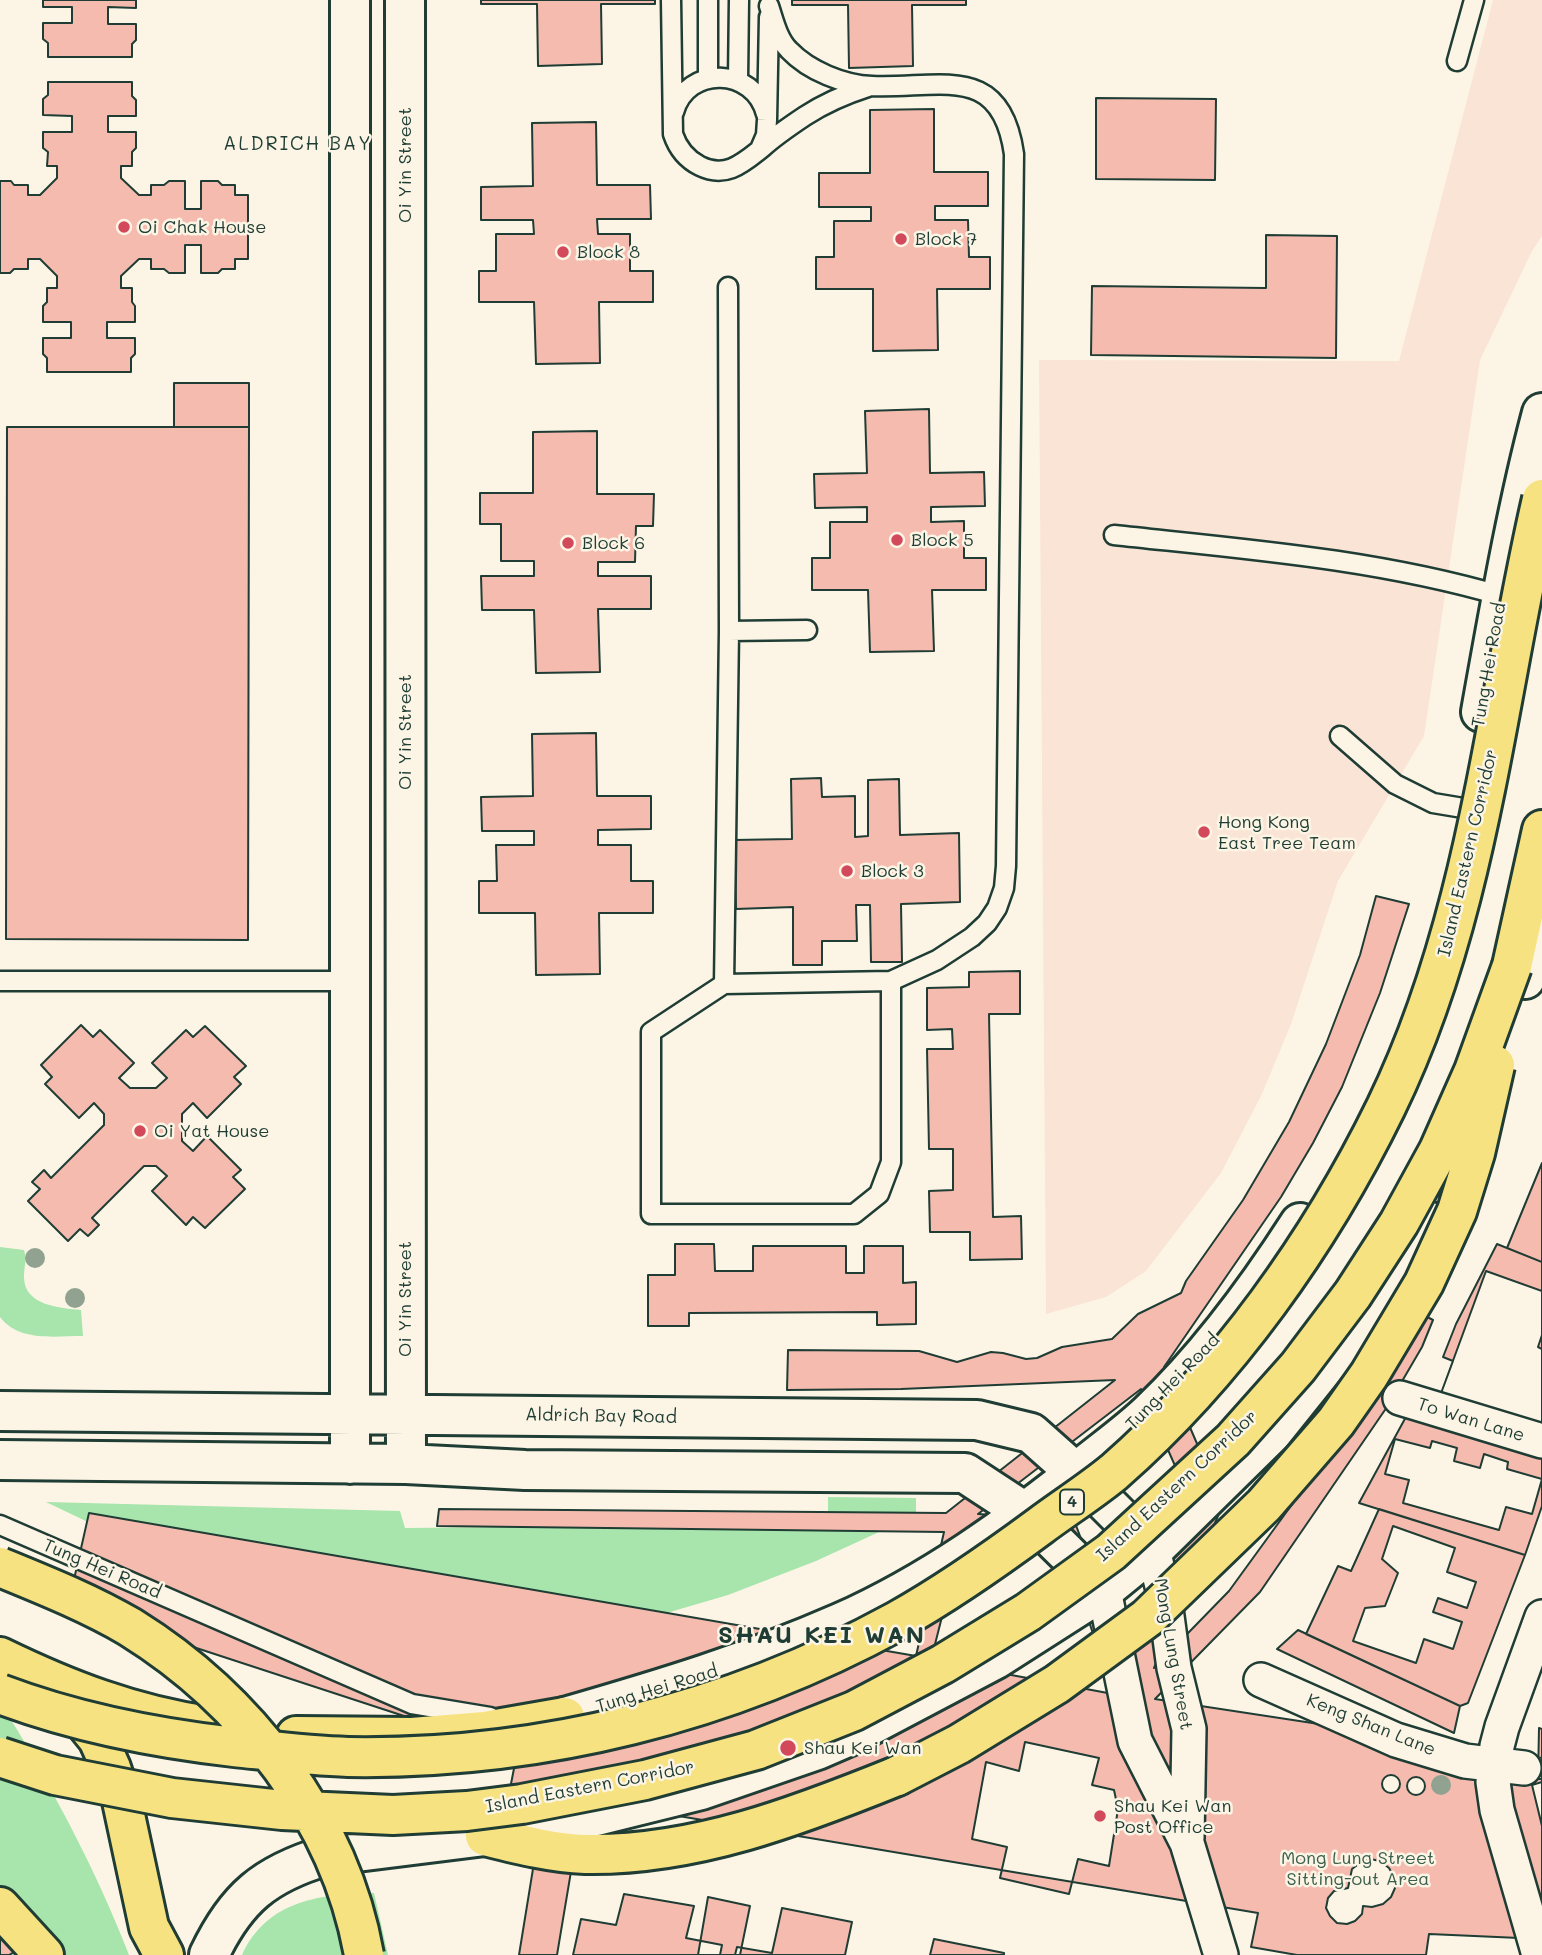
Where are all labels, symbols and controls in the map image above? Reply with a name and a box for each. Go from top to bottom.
street label: Oi Yin Street [394,107,416,223]
district label: ALDRICH BAY [225,133,371,155]
place label: Oi Chak House [138,216,266,238]
marker: Oi Chak House [116,219,132,235]
place label: Block 7 [915,228,977,250]
marker: Block 7 [893,231,909,247]
place label: Block 8 [577,241,640,263]
marker: Block 8 [555,244,571,260]
place label: Block 5 [911,529,974,551]
place label: Block 6 [582,532,645,554]
marker: Block 5 [889,532,905,548]
marker: Block 6 [560,535,576,551]
street label: Tung Hei Road [1467,601,1511,729]
street label: Oi Yin Street [394,674,416,790]
street label: Island Eastern Corridor [1434,747,1502,959]
place label: Hong Kong East Tree Team [1218,811,1356,854]
marker: Hong Kong East Tree Team [1196,824,1212,840]
place label: Block 3 [861,860,924,882]
marker: Block 3 [839,863,855,879]
place label: Oi Yat House [154,1120,269,1142]
marker: Oi Yat House [132,1123,148,1139]
street label: Oi Yin Street [394,1241,416,1357]
street label: Tung Hei Road [1121,1329,1225,1435]
street label: To Wan Lane [1415,1393,1527,1447]
street label: Aldrich Bay Road [525,1404,677,1428]
street label: Island Eastern Corridor [1092,1406,1262,1566]
road number: 4 [1060,1490,1084,1514]
street label: Tung Hei Road [40,1534,164,1604]
street label: Mong Lung Street [1149,1576,1197,1732]
district label: SHAU KEI WAN [719,1622,925,1650]
street label: Tung Hei Road [594,1660,720,1718]
street label: Keng Shan Lane [1303,1689,1439,1761]
place label: Shau Kei Wan [804,1737,921,1759]
marker: Shau Kei Wan [778,1738,798,1758]
street label: Island Eastern Corridor [484,1756,696,1818]
place label: Shau Kei Wan Post Office [1114,1795,1231,1838]
marker: Shau Kei Wan Post Office [1092,1808,1108,1824]
park label: Mong Lung Street Sitting-out Area [1281,1847,1435,1890]

